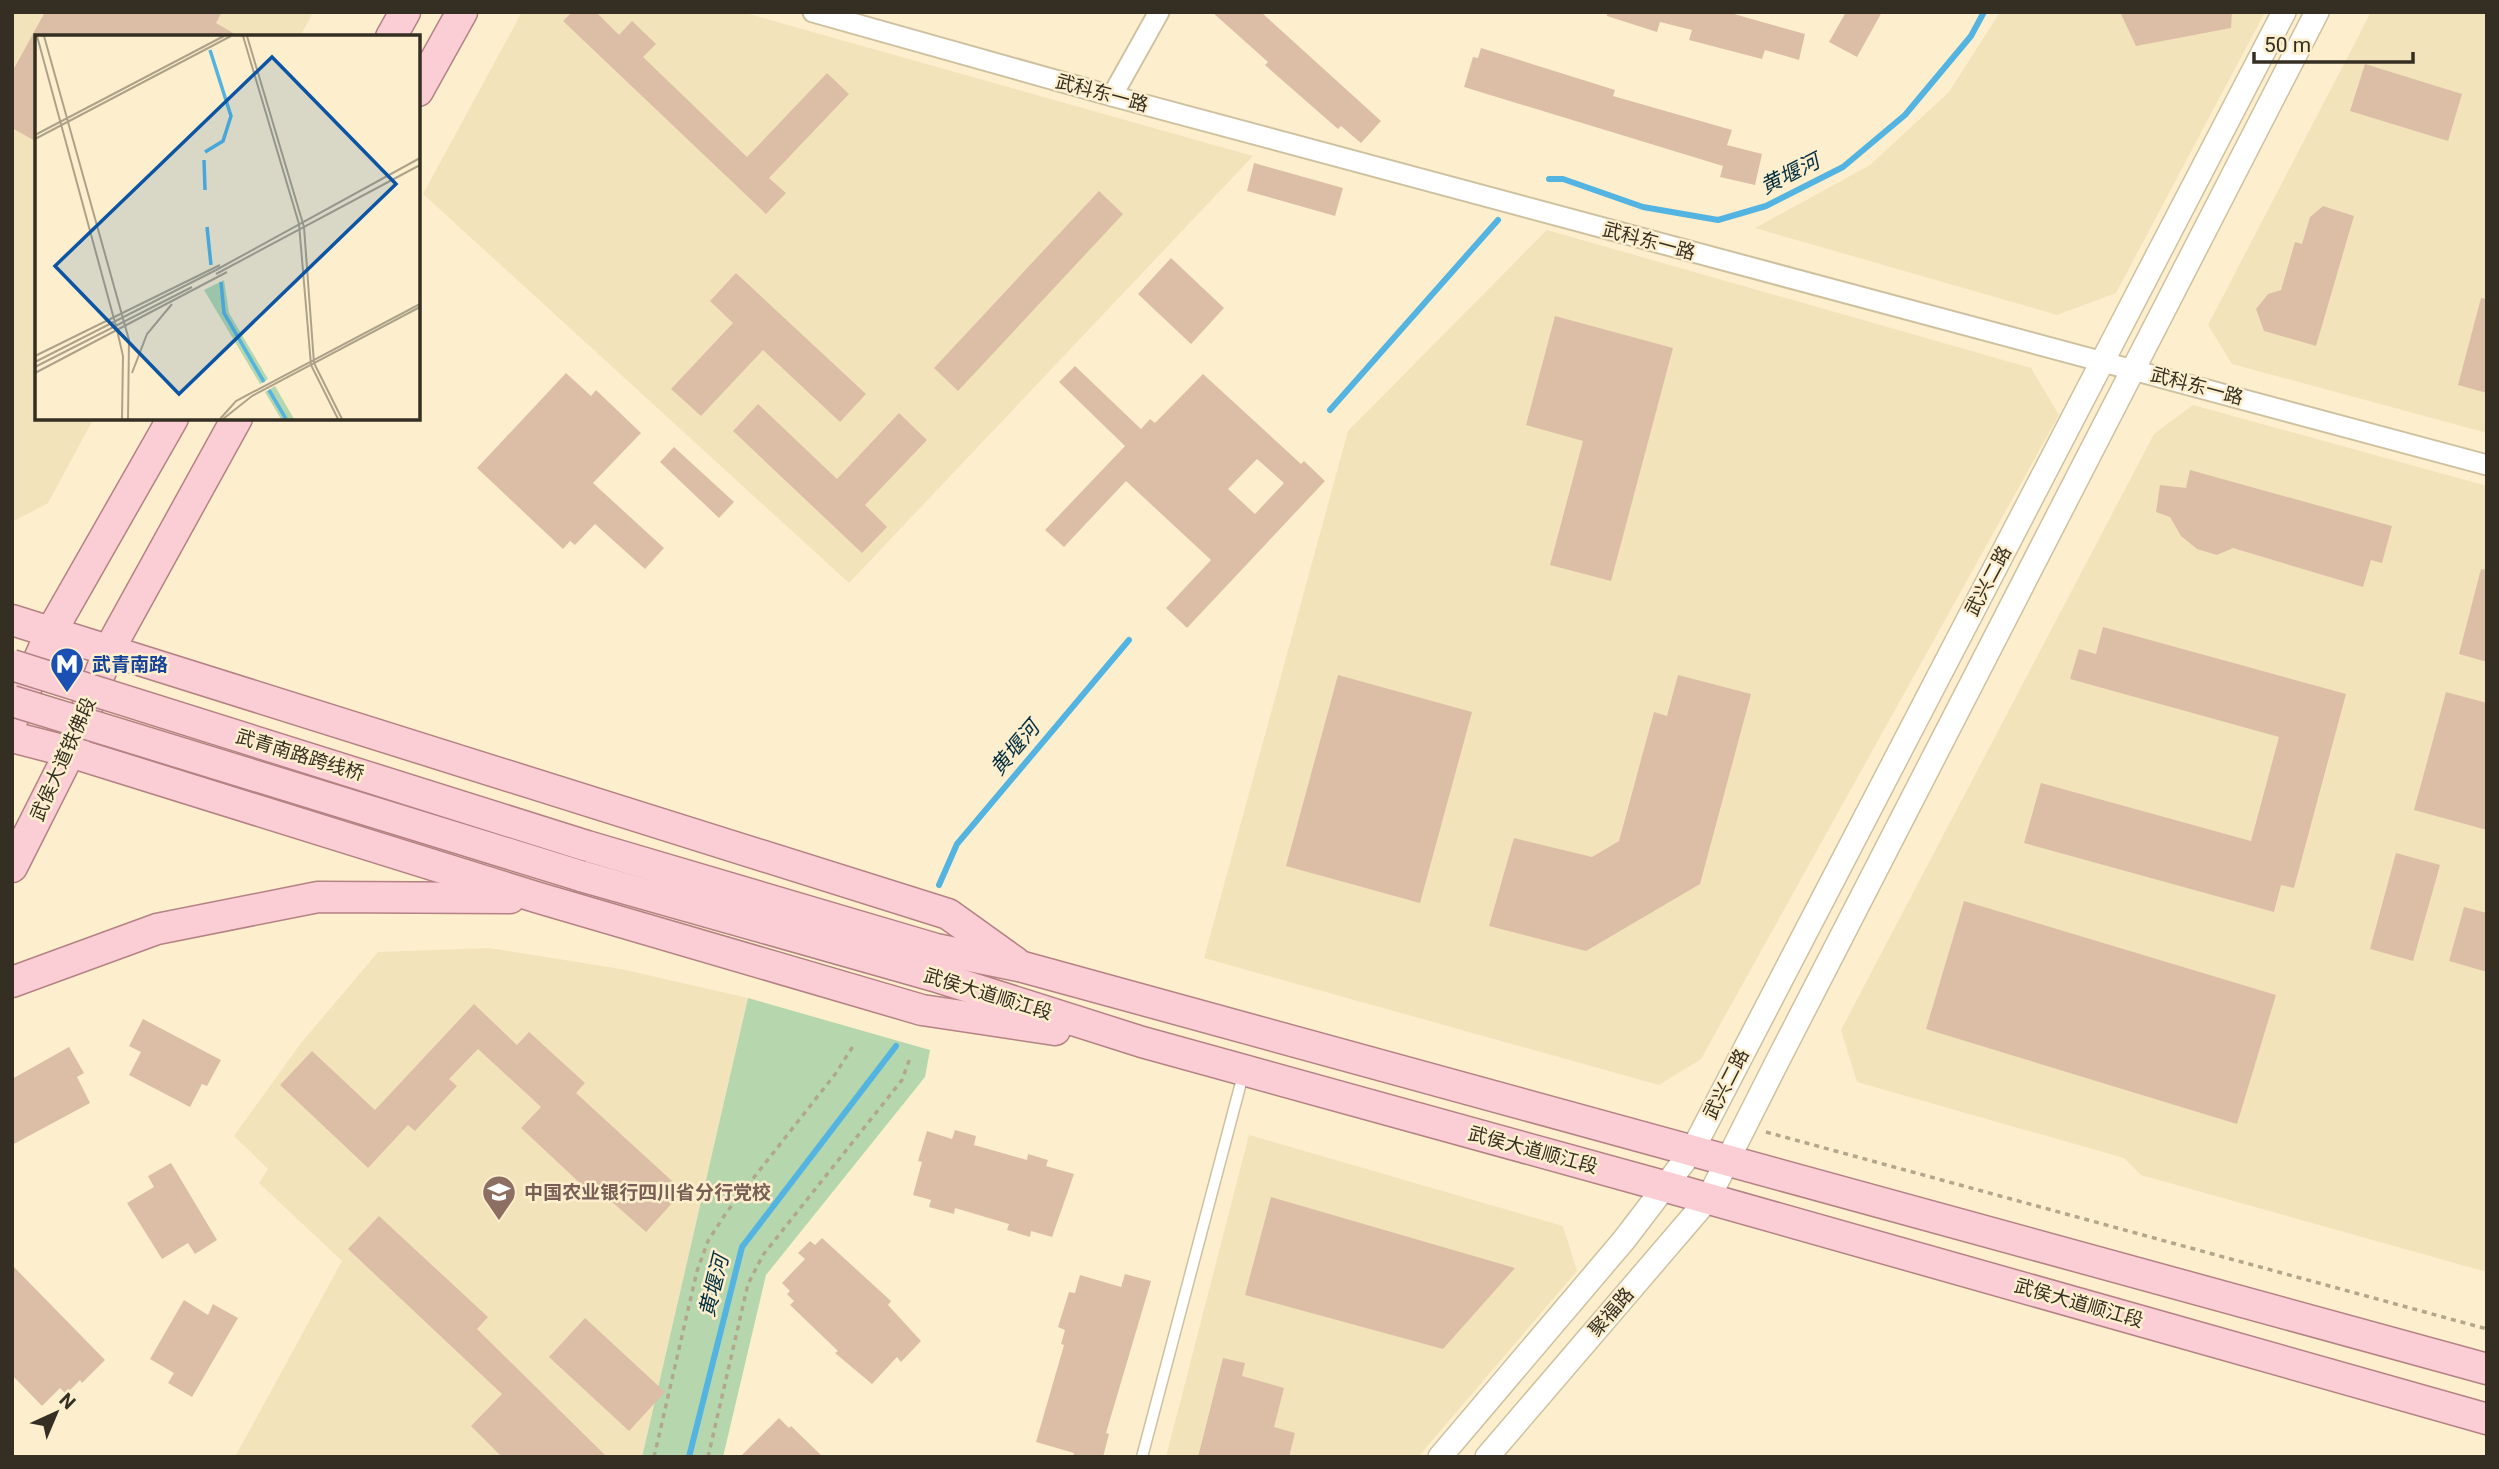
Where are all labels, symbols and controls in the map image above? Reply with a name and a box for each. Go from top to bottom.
scale bar [2254,21,2413,65]
text: 50 m [2264,33,2311,57]
inset map [35,35,420,420]
street label: 武科东一路 [1053,70,1151,116]
water label: 黄堰河 [1756,147,1827,199]
street label: 武科东一路 [1600,218,1698,264]
street label: 武科东一路 [2148,363,2246,409]
street label: 武兴二路 [1960,542,2016,620]
metro station icon: 武青南路 [48,645,86,694]
place label: 武青南路 [92,653,168,676]
street label: 武侯大道铁佛段 [25,694,101,824]
water label: 黄堰河 [986,713,1047,780]
street label: 武青南路跨线桥 [233,725,367,785]
street label: 武侯大道顺江段 [921,964,1055,1024]
street label: 武兴二路 [1698,1045,1754,1123]
street label: 武侯大道顺江段 [1466,1122,1600,1178]
school or university icon: 中国农业银行四川省分行党校 [480,1173,518,1222]
place label: 中国农业银行四川省分行党校 [524,1181,771,1204]
water label: 黄堰河 [695,1249,734,1319]
street label: 武侯大道顺江段 [2012,1274,2146,1332]
street label: 聚福路 [1584,1283,1638,1341]
north arrow [21,1378,91,1448]
text: N [55,1388,80,1414]

